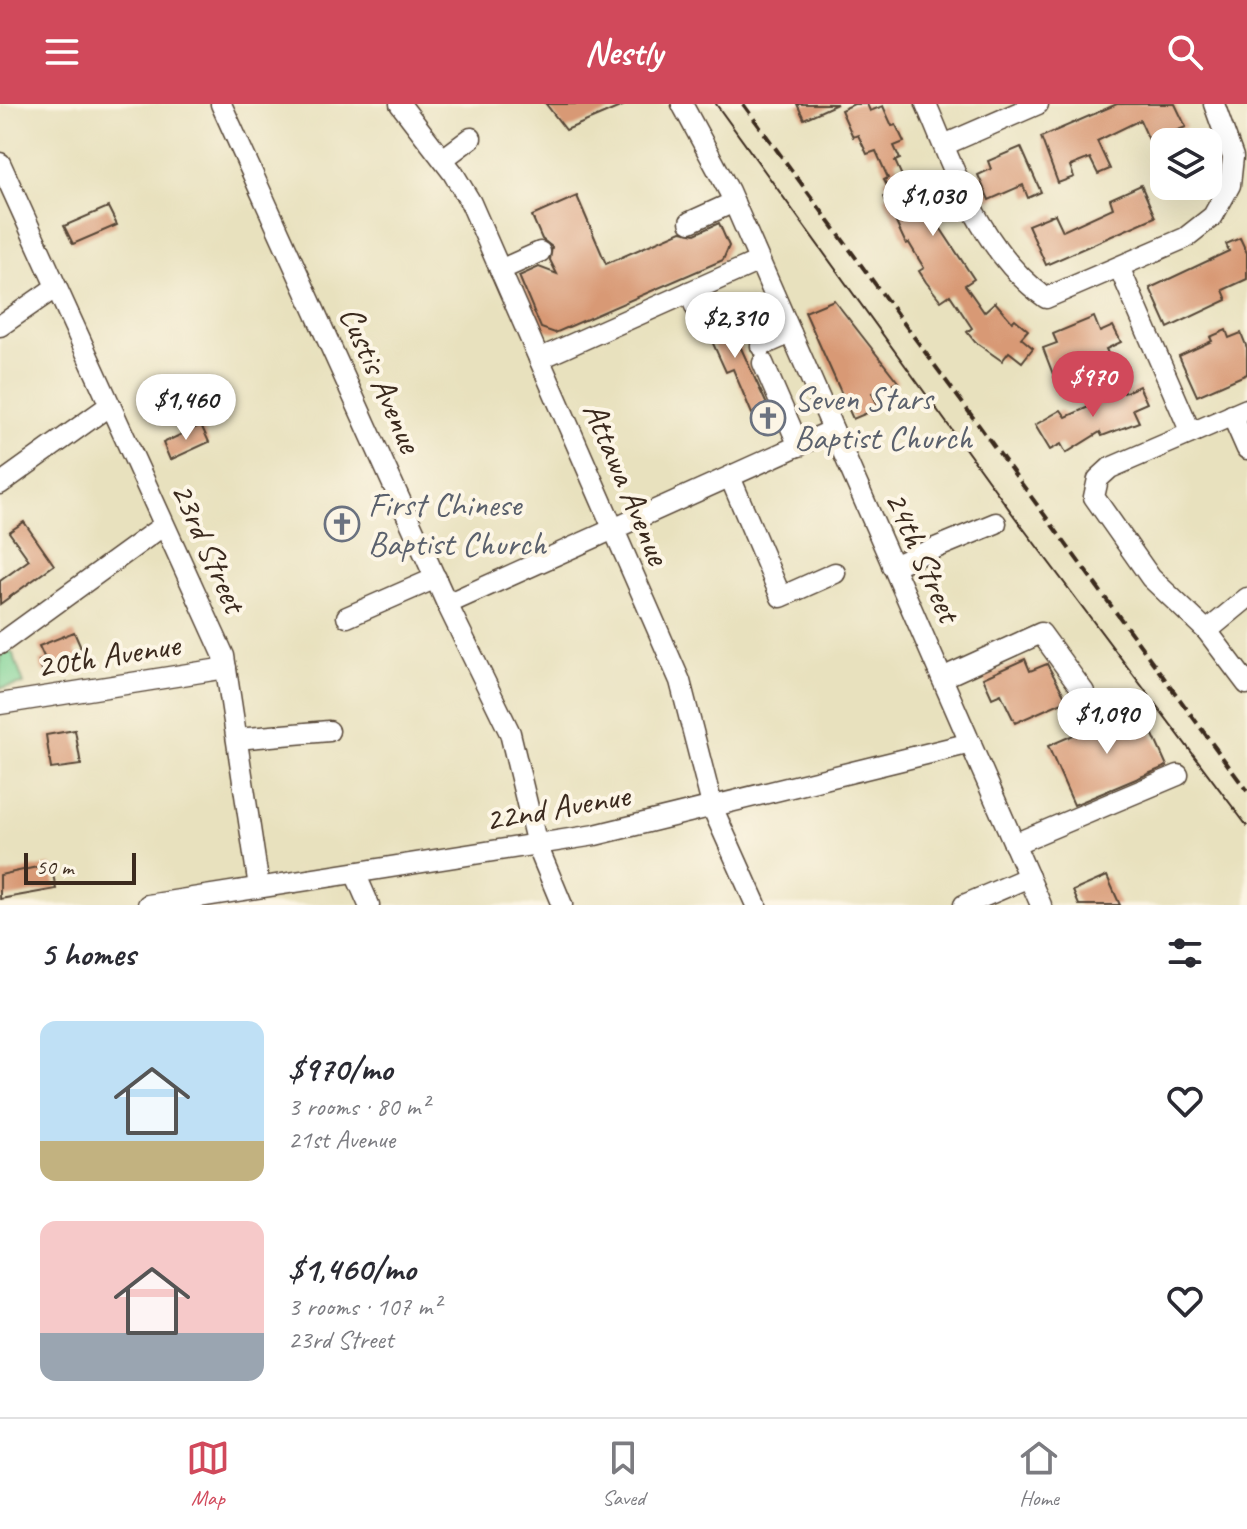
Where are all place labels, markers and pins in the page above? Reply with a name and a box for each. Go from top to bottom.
pin: $1,030 [868,170,998,238]
pin: $2,310 [670,292,800,360]
pin: $970 [1046,351,1140,419]
pin: $1,460 [121,374,251,442]
place label: Seven Stars Baptist Church [794,377,973,459]
church icon: Seven Stars Baptist Church [749,399,787,437]
place label: First Chinese Baptist Church [368,483,547,565]
church icon: First Chinese Baptist Church [323,505,361,543]
pin: $1,090 [1042,688,1172,756]

